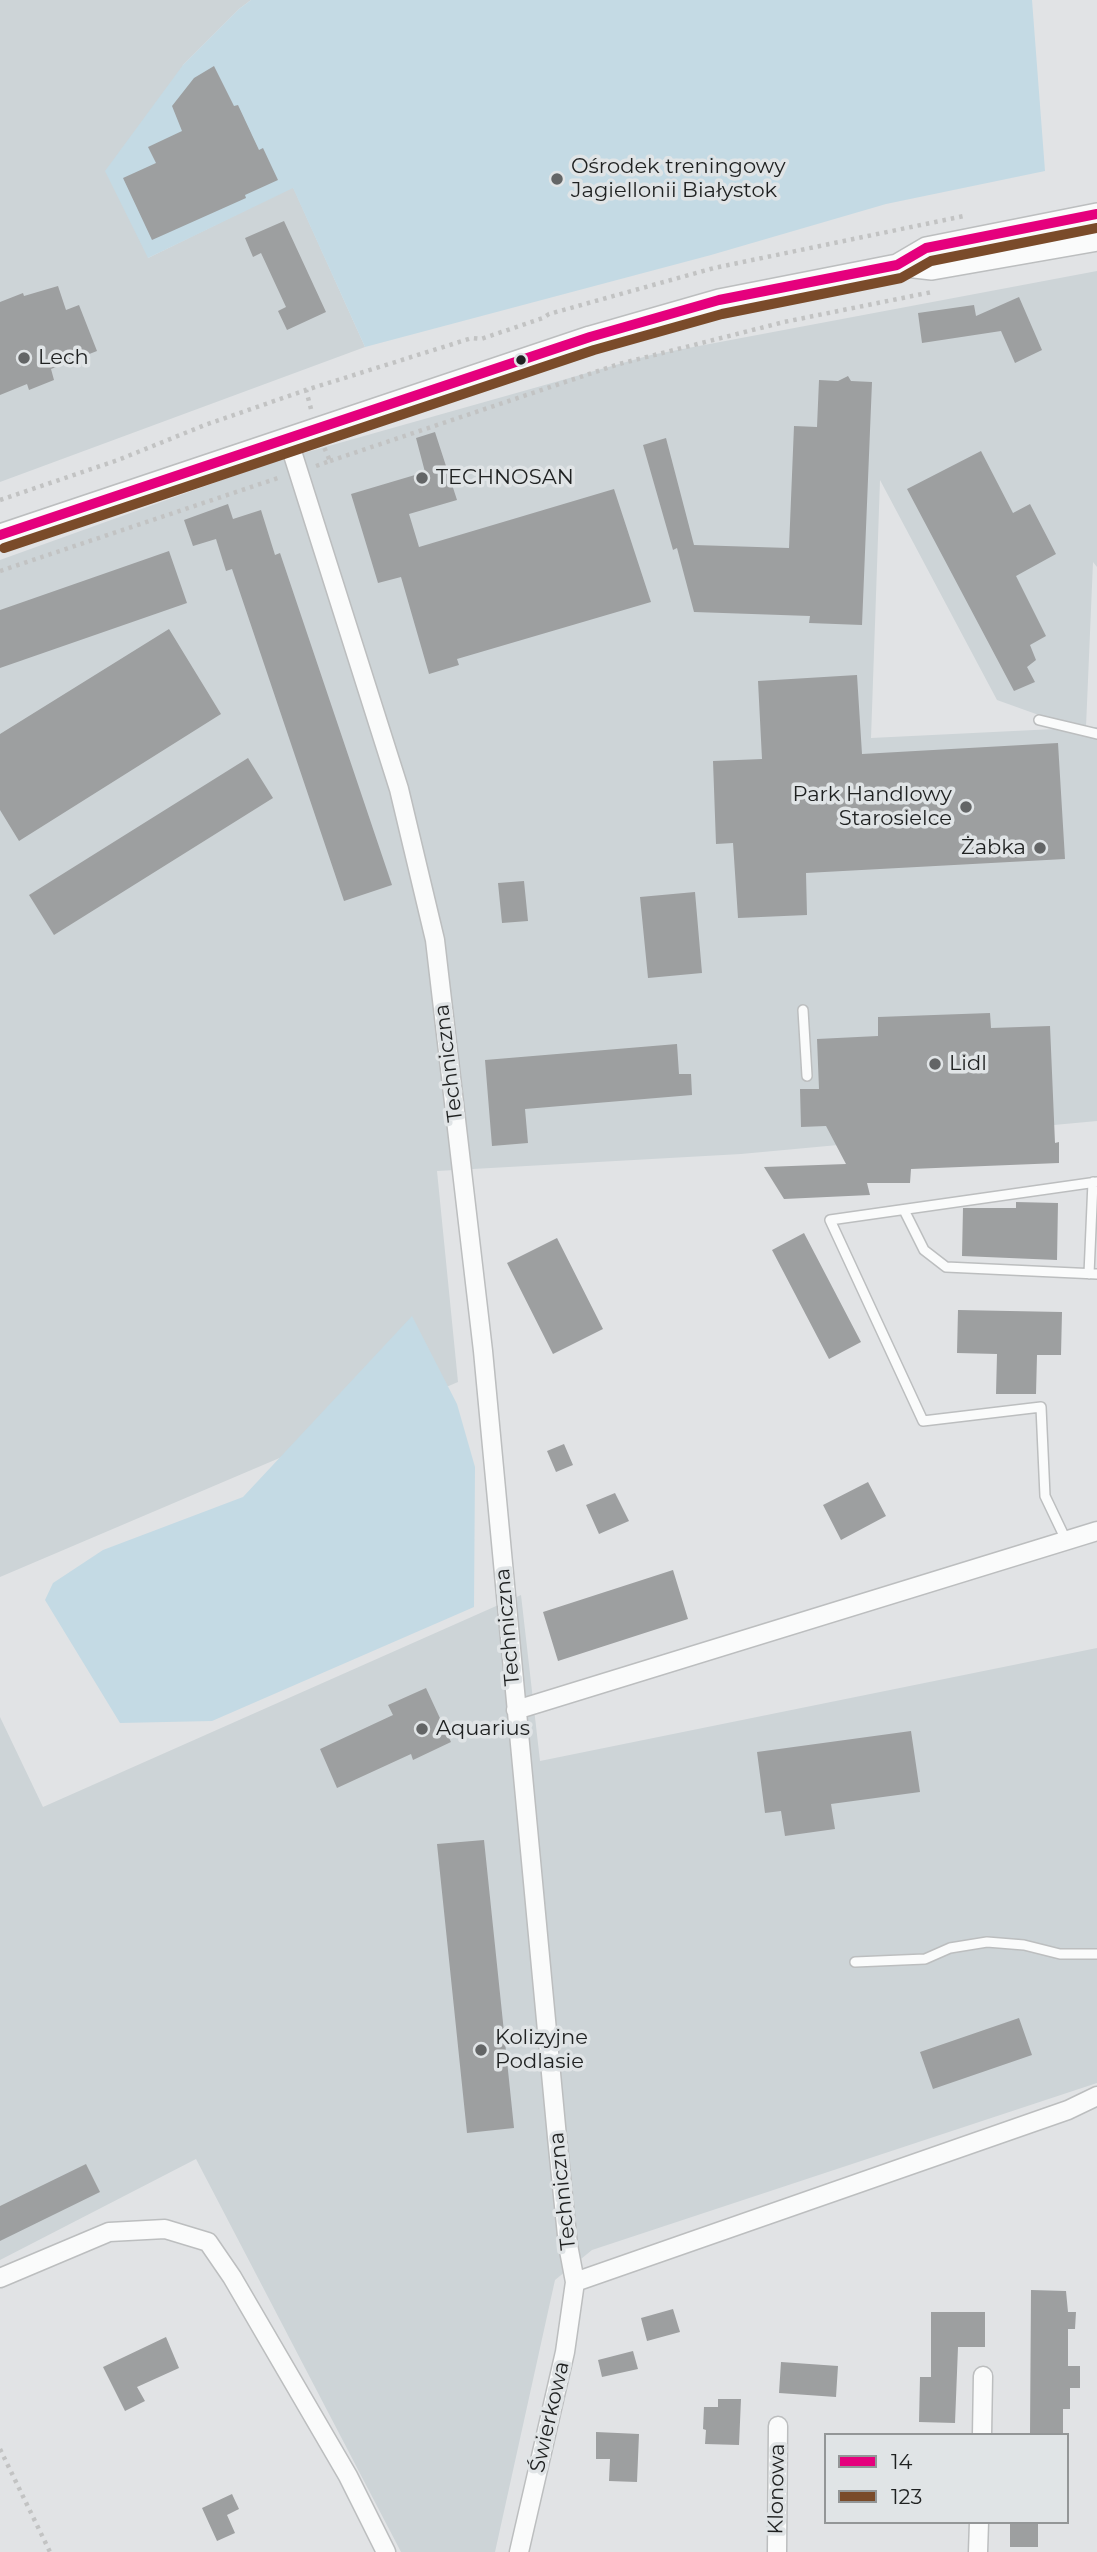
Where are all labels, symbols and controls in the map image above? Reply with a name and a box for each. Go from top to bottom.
place label: Ośrodek treningowy Jagiellonii Białystok [571,154,786,204]
marker: Ośrodek treningowy Jagiellonii Białystok [549,171,565,187]
place label: Lech [38,345,89,371]
marker: Lech [16,350,32,366]
unlabelled marker [514,353,528,367]
place label: TECHNOSAN [436,465,574,491]
marker: TECHNOSAN [414,470,430,486]
place label: Park Handlowy Starosielce [792,782,952,832]
marker: Park Handlowy Starosielce [958,799,974,815]
place label: Żabka [961,835,1026,861]
marker: Żabka [1032,840,1048,856]
street label: Techniczna [429,1003,469,1123]
place label: Lidl [949,1051,987,1077]
marker: Lidl [927,1056,943,1072]
street label: Techniczna [490,1567,526,1687]
place label: Aquarius [436,1716,530,1742]
marker: Aquarius [414,1721,430,1737]
place label: Kolizyjne Podlasie [495,2025,588,2075]
marker: Kolizyjne Podlasie [473,2042,489,2058]
street label: Techniczna [544,2131,582,2251]
street label: Świerkowa [525,2359,575,2475]
legend [824,2433,1069,2524]
street label: Klonowa [764,2443,790,2535]
text: 14 [891,2449,912,2474]
text: 123 [891,2484,922,2509]

